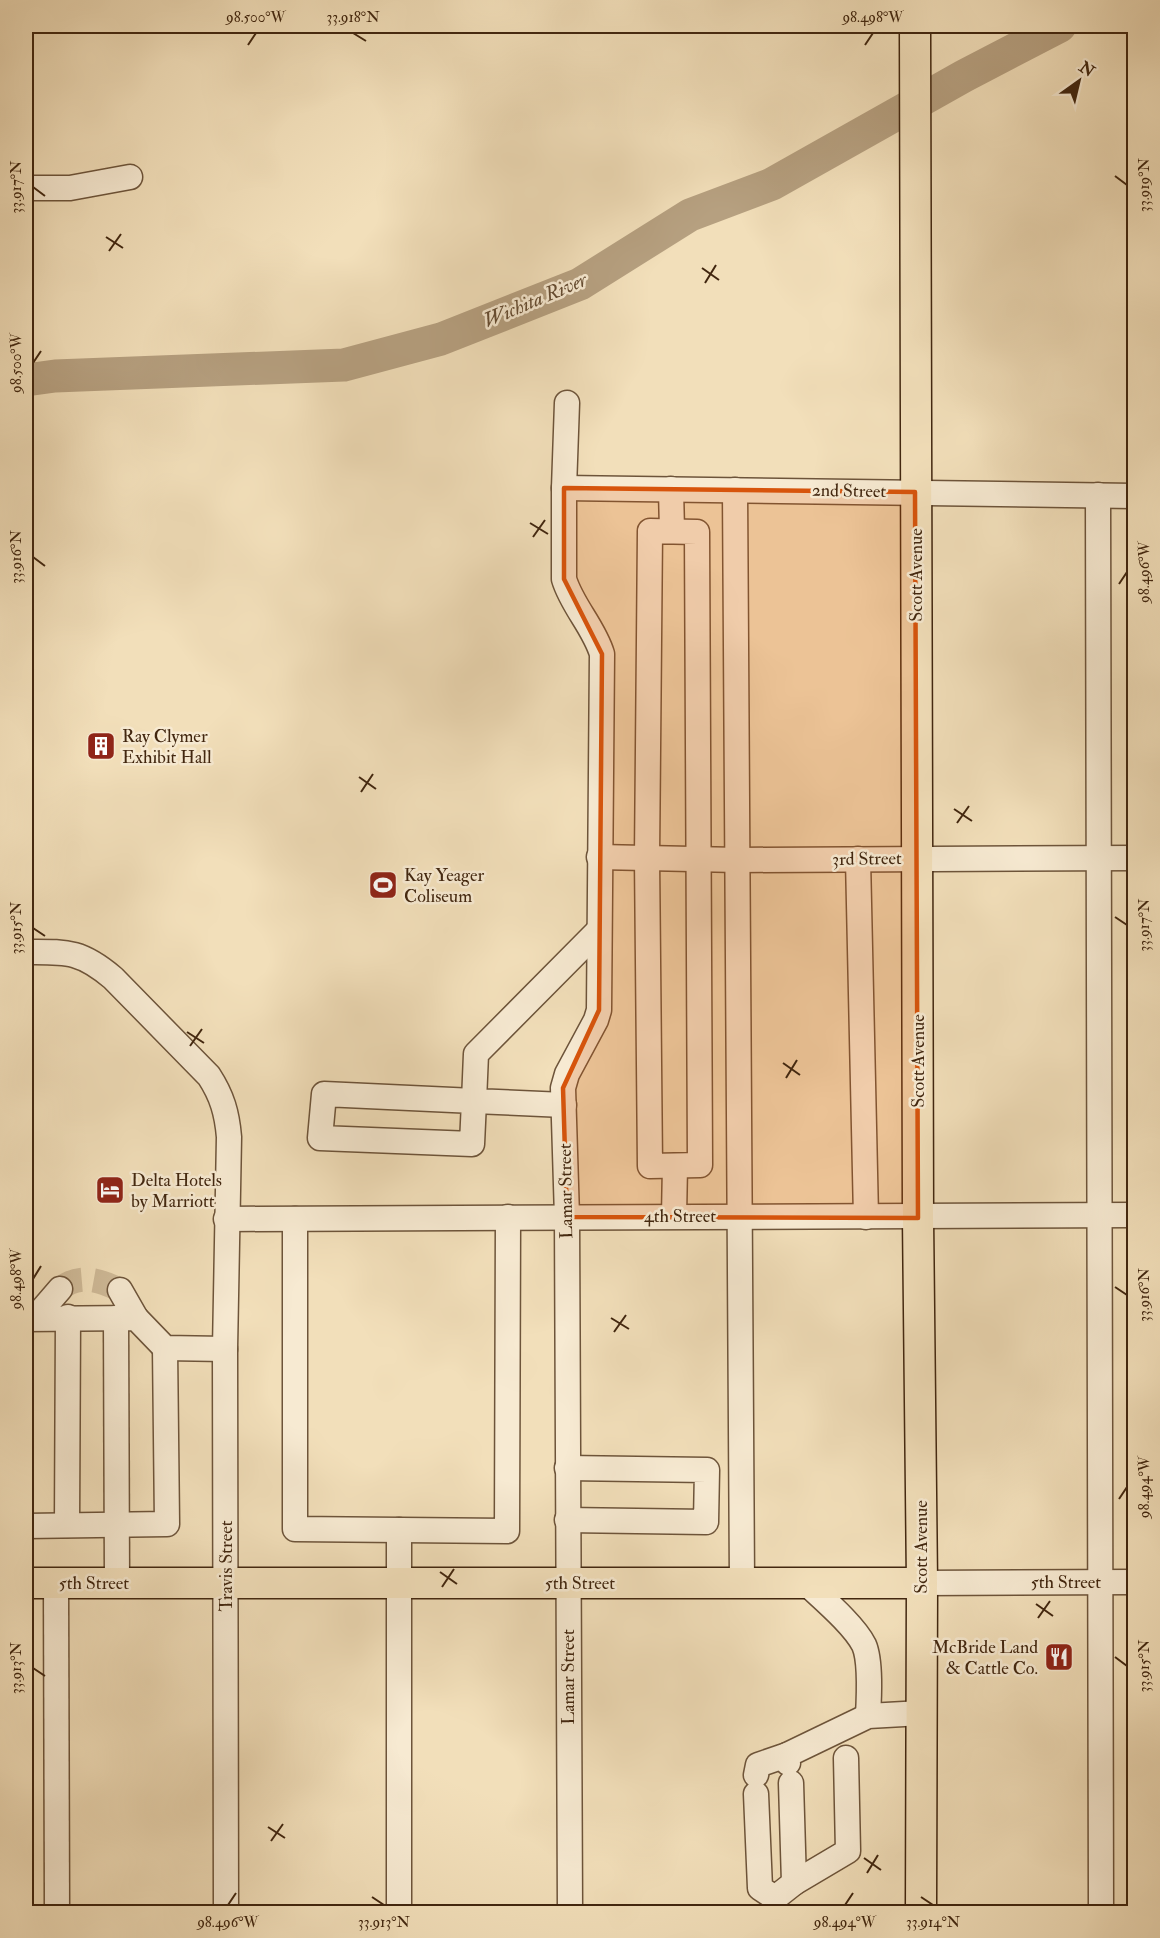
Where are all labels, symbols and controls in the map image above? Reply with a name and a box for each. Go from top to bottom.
text: 98.500°W [225,8,287,27]
text: 33.918°N [326,8,380,27]
text: 98.498°W [841,8,904,27]
north arrow [1049,51,1109,111]
text: N [1074,57,1099,82]
text: 33.919°N [1135,158,1154,212]
text: 33.917°N [7,160,26,214]
water label: Wichita River [479,266,592,333]
text: 98.500°W [7,332,26,394]
street label: 2nd Street [812,479,887,503]
street label: Scott Avenue [905,528,928,622]
text: 33.916°N [7,530,26,584]
text: 98.496°W [1135,540,1154,604]
place label: Ray Clymer Exhibit Hall [122,725,212,769]
building icon: Ray Clymer Exhibit Hall [85,730,117,762]
street label: 3rd Street [832,847,902,871]
place label: Kay Yeager Coliseum [404,864,484,908]
sports icon: Kay Yeager Coliseum [367,869,399,901]
text: 33.917°N [1135,898,1154,952]
text: 33.915°N [7,901,26,954]
street label: Scott Avenue [907,1014,930,1108]
street label: Lamar Street [554,1143,578,1239]
place label: Delta Hotels by Marriott [131,1169,222,1213]
hotel icon: Delta Hotels by Marriott [94,1174,126,1206]
street label: 4th Street [644,1205,716,1228]
text: 98.498°W [7,1248,26,1311]
text: 33.916°N [1135,1268,1154,1322]
text: 98.494°W [1135,1455,1154,1519]
street label: Scott Avenue [910,1500,933,1594]
street label: Travis Street [215,1520,238,1612]
street label: 5th Street [1031,1571,1101,1594]
street label: 5th Street [59,1572,129,1595]
street label: 5th Street [545,1572,615,1595]
street label: Lamar Street [557,1629,580,1725]
place label: McBride Land & Cattle Co. [932,1636,1038,1680]
text: 33.915°N [1135,1639,1154,1692]
text: 33.913°N [7,1641,26,1694]
restaurant icon: McBride Land & Cattle Co. [1043,1641,1075,1673]
text: 98.496°W [196,1913,260,1932]
text: 33.913°N [358,1913,411,1932]
text: 98.494°W [813,1913,877,1932]
text: 33.914°N [906,1913,961,1932]

